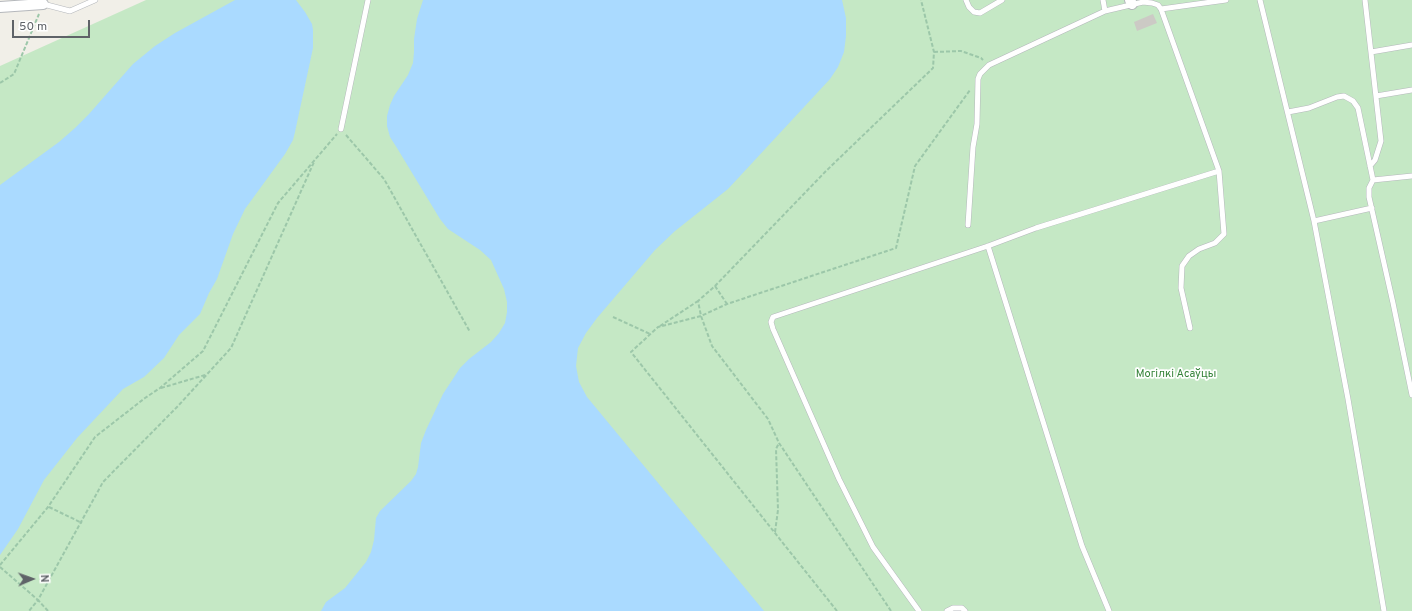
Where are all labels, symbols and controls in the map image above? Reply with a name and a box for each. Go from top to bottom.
scale bar [14,12,92,38]
text: 50 m [19,19,47,35]
park label: Могілкі Асаўцы [1136,368,1216,382]
north arrow [12,559,52,599]
text: N [37,574,51,583]

